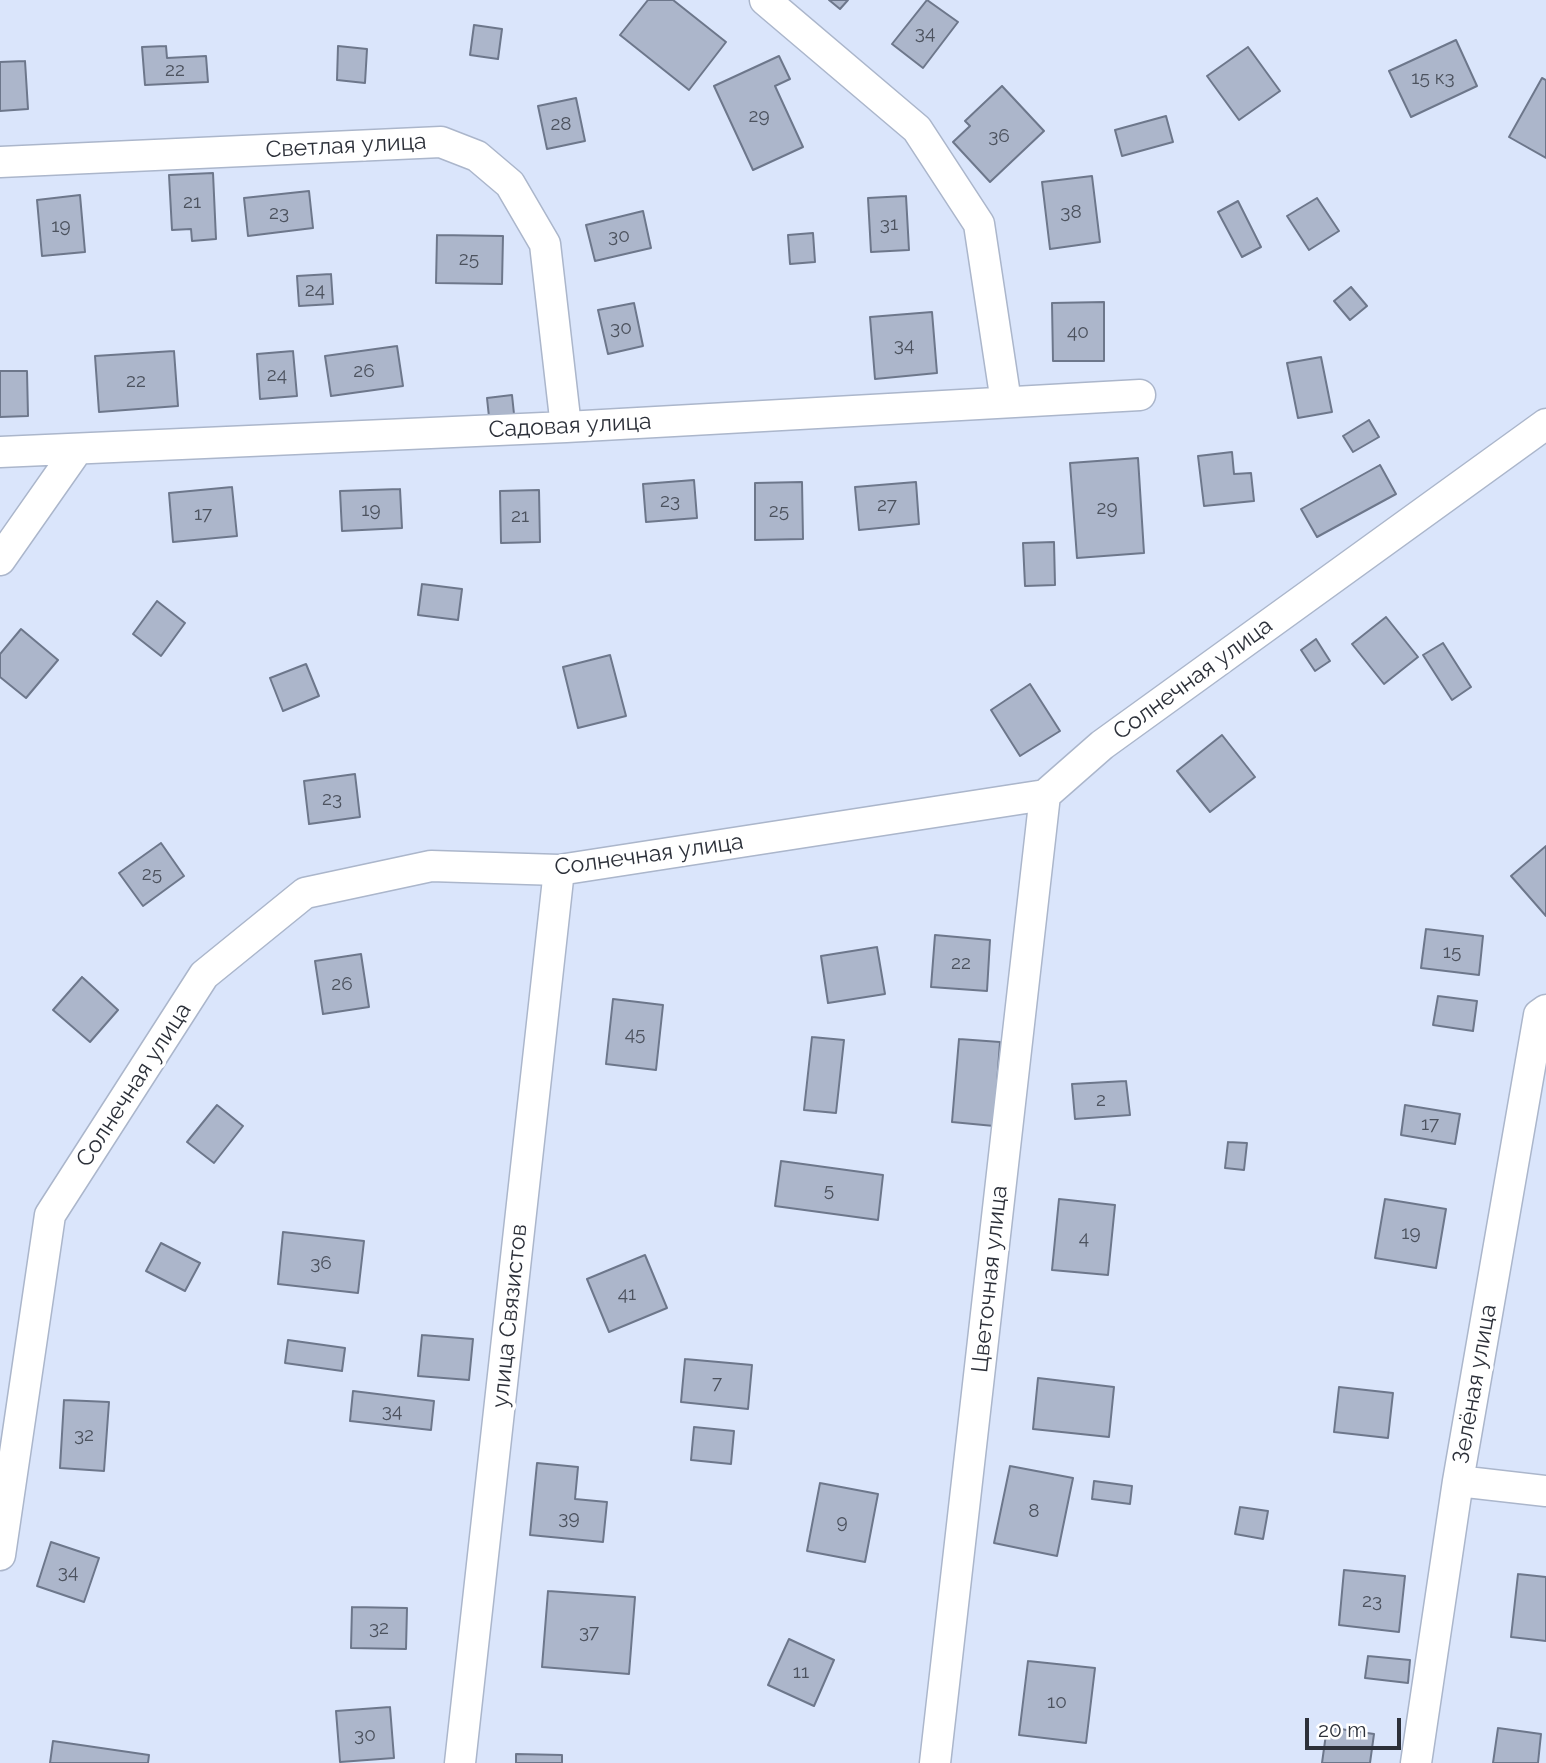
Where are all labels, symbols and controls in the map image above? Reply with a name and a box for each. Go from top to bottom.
house number: 34 [915,22,935,44]
house number: 22 [165,59,185,81]
house number: 15 к3 [1411,67,1455,89]
house number: 29 [748,105,770,127]
house number: 28 [550,113,572,135]
house number: 36 [988,125,1010,147]
street label: Светлая улица [265,128,427,164]
house number: 21 [183,191,201,213]
house number: 38 [1060,201,1082,223]
house number: 23 [269,202,289,224]
house number: 31 [880,213,898,235]
house number: 19 [51,215,71,237]
house number: 30 [608,225,630,247]
house number: 25 [459,248,479,270]
house number: 24 [305,279,325,301]
house number: 30 [610,317,632,339]
house number: 40 [1067,321,1089,343]
house number: 34 [894,334,914,356]
house number: 26 [353,360,375,382]
house number: 24 [267,364,287,386]
house number: 22 [126,370,146,392]
street label: Садовая улица [488,408,652,444]
house number: 23 [660,490,680,512]
house number: 27 [877,494,897,516]
house number: 29 [1096,497,1118,519]
house number: 19 [361,499,381,521]
house number: 25 [769,500,789,522]
house number: 17 [194,503,212,525]
house number: 21 [511,505,529,527]
street label: Солнечная улица [1108,612,1278,746]
house number: 23 [322,788,342,810]
street label: Солнечная улица [553,828,745,882]
house number: 25 [142,863,162,885]
house number: 15 [1443,941,1461,963]
house number: 22 [951,952,971,974]
house number: 26 [331,973,353,995]
street label: Солнечная улица [71,998,197,1172]
house number: 45 [625,1023,645,1045]
house number: 2 [1096,1089,1106,1111]
house number: 17 [1421,1113,1439,1135]
house number: 5 [824,1179,834,1201]
street label: Цветочная улица [966,1184,1014,1374]
house number: 19 [1401,1222,1421,1244]
street label: улица Связистов [487,1223,533,1409]
house number: 4 [1079,1227,1089,1249]
house number: 36 [310,1252,332,1274]
house number: 41 [618,1283,636,1305]
street label: Зелёная улица [1447,1302,1503,1466]
house number: 7 [712,1372,722,1394]
house number: 34 [382,1400,402,1422]
house number: 32 [74,1424,94,1446]
house number: 8 [1028,1500,1040,1522]
house number: 39 [558,1507,580,1529]
house number: 9 [836,1511,848,1533]
house number: 34 [58,1561,78,1583]
house number: 23 [1362,1590,1382,1612]
house number: 32 [369,1617,389,1639]
house number: 37 [579,1621,599,1643]
house number: 11 [793,1661,809,1683]
house number: 10 [1047,1691,1067,1713]
scale bar [1308,1704,1404,1748]
text: 20 m [1318,1717,1366,1742]
house number: 30 [354,1724,376,1746]

